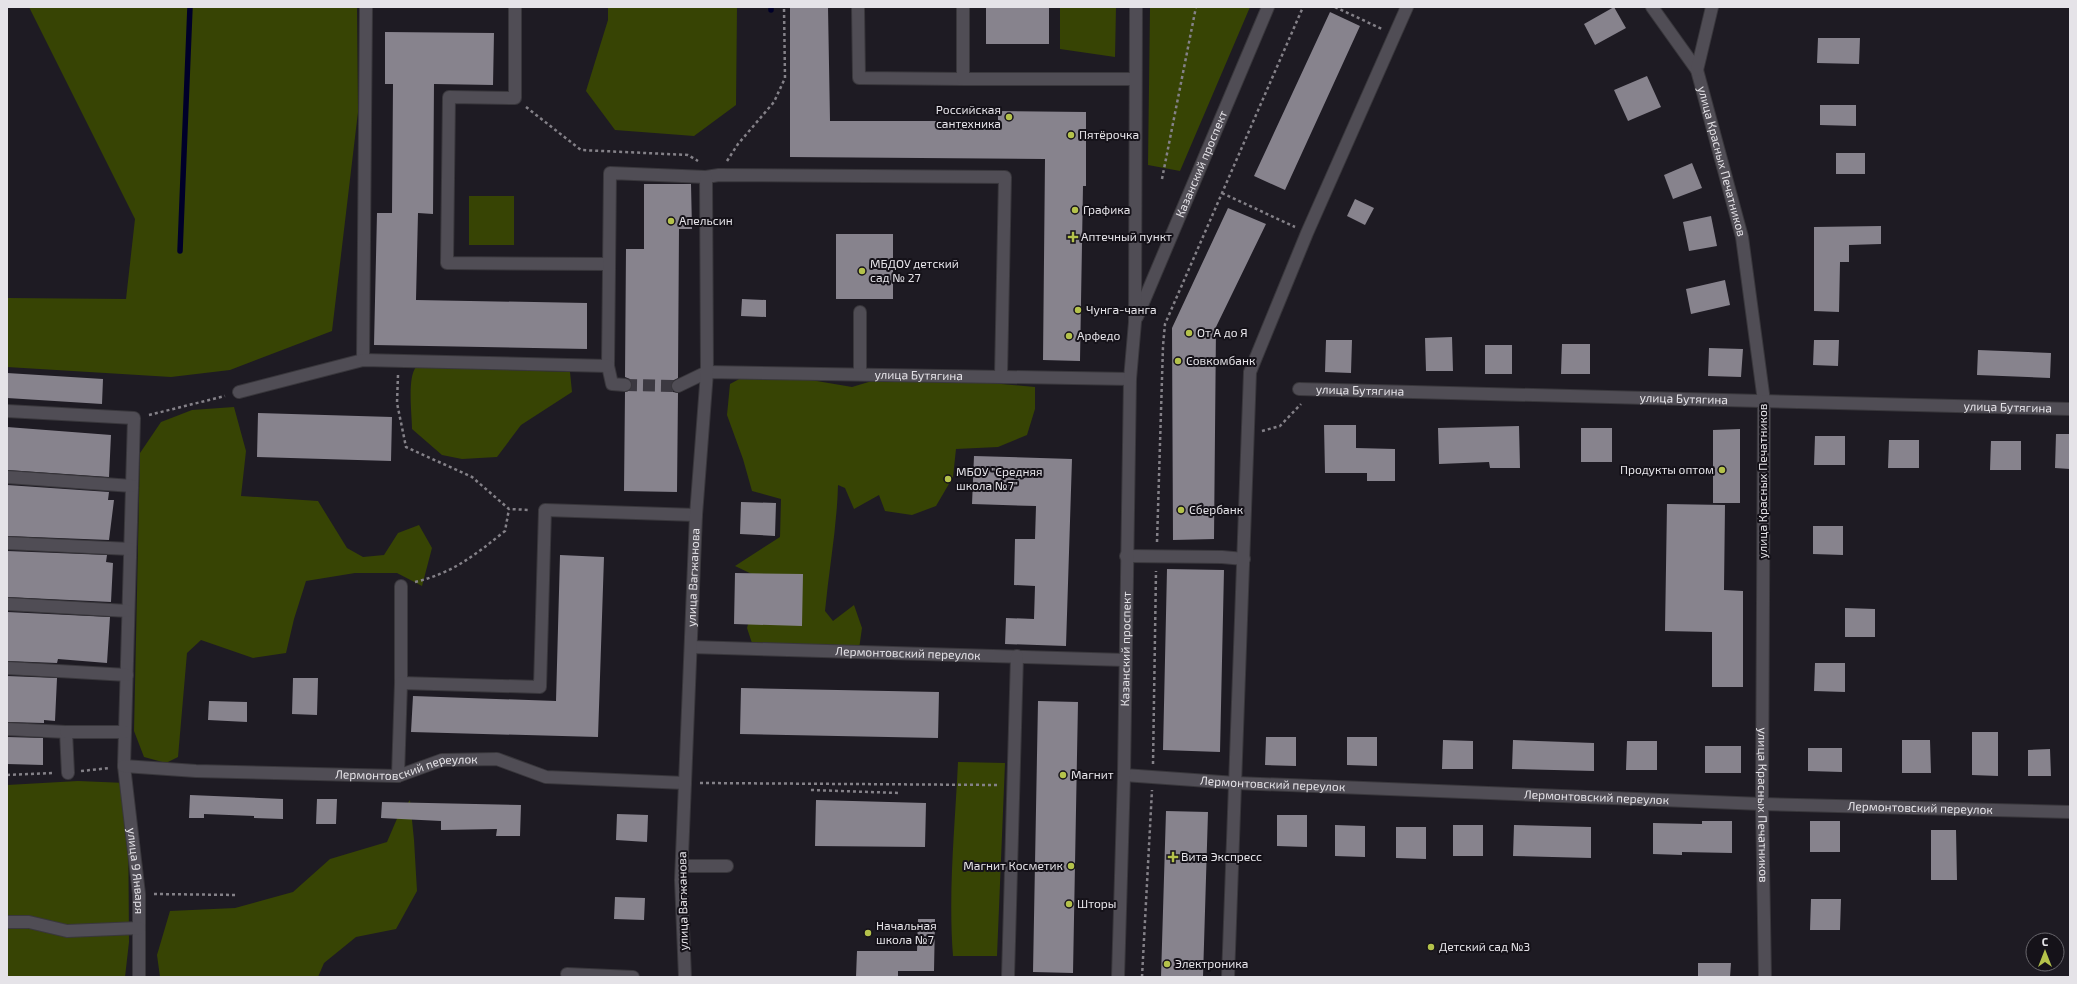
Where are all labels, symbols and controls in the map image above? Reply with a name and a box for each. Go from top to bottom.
street label: улица Красных Печатников [1695,84,1750,238]
place label: Российская сантехника [936,102,1001,130]
street label: Казанский проспект [1172,108,1230,219]
marker: Российская сантехника [1004,112,1014,122]
place label: Пятёрочка [1079,127,1139,141]
marker: Пятёрочка [1066,130,1076,140]
place label: Графика [1083,202,1130,216]
marker: Графика [1070,205,1080,215]
place label: Апельсин [679,213,733,227]
marker: Апельсин [666,216,676,226]
place label: Аптечный пункт [1081,229,1172,244]
marker: Аптечный пункт [1068,232,1078,242]
place label: МБДОУ детский сад № 27 [870,256,959,284]
marker: МБДОУ детский сад № 27 [857,266,867,276]
place label: Чунга-чанга [1086,302,1157,317]
marker: Чунга-чанга [1073,305,1083,315]
place label: От А до Я [1197,325,1248,339]
place label: Арфедо [1077,328,1120,342]
marker: От А до Я [1184,328,1194,338]
marker: Арфедо [1064,331,1074,341]
place label: Совкомбанк [1186,353,1256,367]
marker: Совкомбанк [1173,356,1183,366]
street label: улица Бутягина [874,367,963,383]
street label: улица Бутягина [1316,381,1404,398]
street label: улица Бутягина [1640,390,1728,406]
street label: улица Бутягина [1963,398,2052,415]
street label: улица Красных Печатников [1755,404,1770,558]
place label: Продукты оптом [1620,462,1714,477]
place label: МБОУ "Средняя школа №7" [956,464,1042,492]
marker: Продукты оптом [1717,465,1727,475]
marker: МБОУ "Средняя школа №7" [943,474,953,484]
place label: Сбербанк [1189,502,1244,516]
marker: Сбербанк [1176,505,1186,515]
street label: улица Вагжанова [683,528,701,627]
street label: Казанский проспект [1117,591,1133,707]
street label: Лермонтовский переулок [835,643,981,662]
street label: улица Красных Печатников [1755,728,1771,883]
street label: Лермонтовский переулок [335,751,478,782]
place label: Магнит [1071,767,1114,781]
marker: Магнит [1058,770,1068,780]
street label: Лермонтовский переулок [1200,772,1346,794]
street label: Лермонтовский переулок [1524,786,1670,807]
street label: Лермонтовский переулок [1847,798,1994,817]
street label: улица 9 Января [124,827,147,914]
place label: Вита Экспресс [1181,849,1262,863]
street label: улица Вагжанова [674,851,691,951]
marker: Вита Экспресс [1168,852,1178,862]
place label: Магнит Косметик [963,858,1064,872]
marker: Магнит Косметик [1066,861,1076,871]
place label: Шторы [1077,896,1116,910]
marker: Шторы [1064,899,1074,909]
place label: Начальная школа №7 [876,918,937,946]
marker: Начальная школа №7 [863,928,873,938]
north arrow [2025,932,2065,972]
text: С [2042,935,2049,948]
place label: Детский сад №3 [1439,939,1530,953]
marker: Детский сад №3 [1426,942,1436,952]
place label: Электроника [1175,956,1248,970]
marker: Электроника [1162,959,1172,969]

